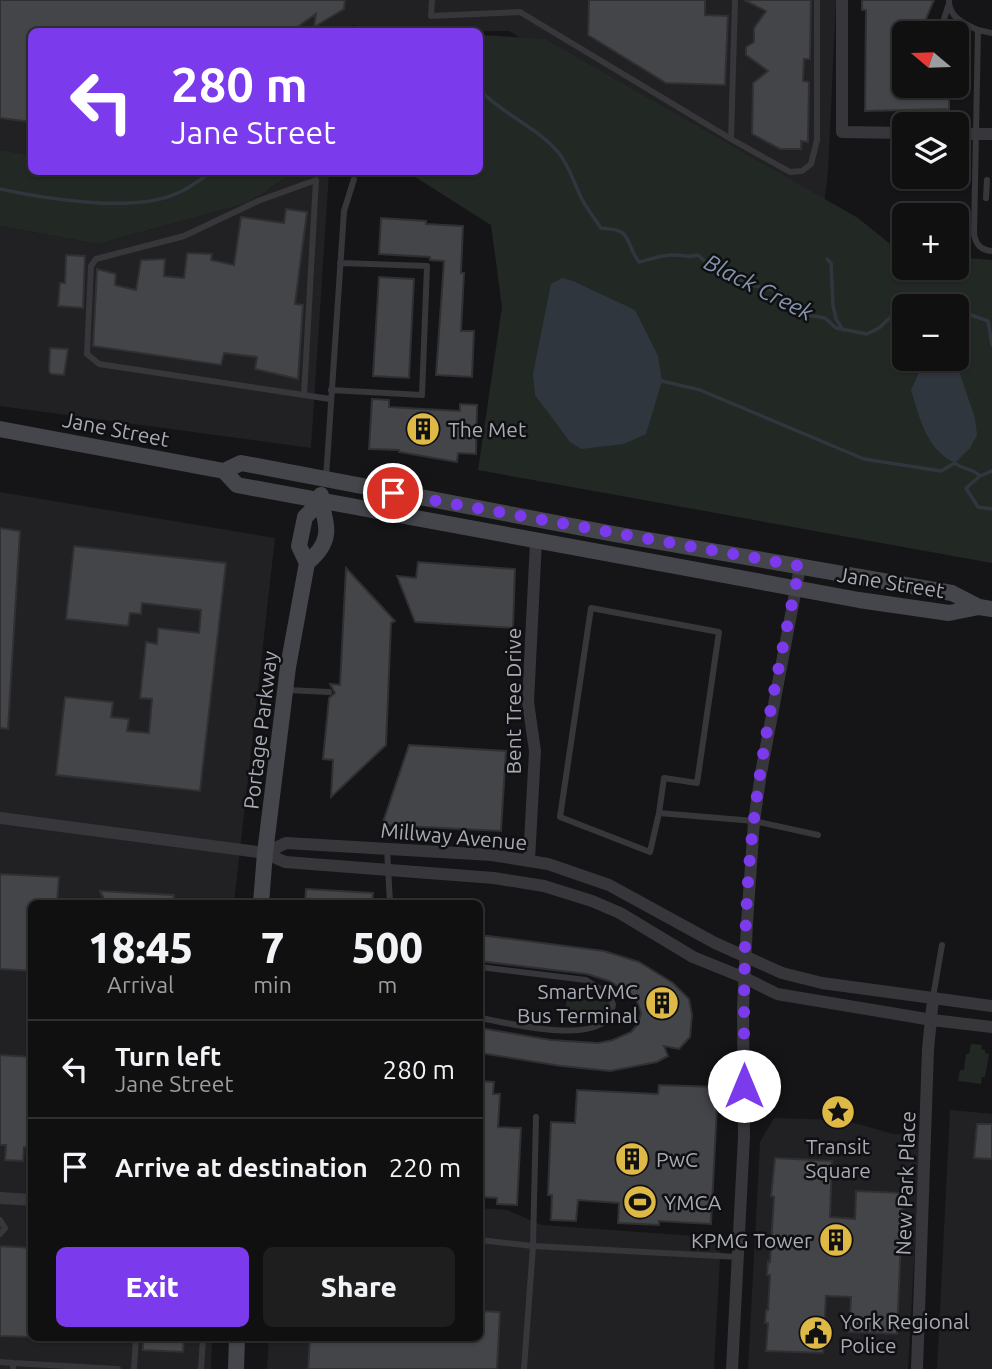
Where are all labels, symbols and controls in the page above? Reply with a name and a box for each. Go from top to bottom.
north arrow [892,21,970,98]
map controls [892,21,969,371]
icon: left [56,56,147,147]
text: 280 m [171,56,308,111]
button: layers [892,112,969,189]
text: Jane Street [171,114,336,150]
button: + [892,203,969,280]
water label: Black Creek [700,249,818,325]
button: − [892,294,969,371]
street label: Jane Street [61,407,171,451]
building icon: The Met [404,410,442,448]
place label: The Met [448,417,526,441]
pin [363,463,423,523]
icon: arrive [374,474,412,512]
street label: Jane Street [836,562,946,602]
street label: Bent Tree Drive [501,628,525,774]
street label: Portage Parkway [238,650,282,810]
street label: Millway Avenue [380,818,528,854]
text: 18:45 [88,924,193,971]
text: 7 [261,924,284,971]
text: 500 [352,924,423,971]
text: Arrival [107,972,174,997]
text: min [253,972,292,997]
text: m [377,972,397,997]
place label: SmartVMC Bus Terminal [517,979,638,1027]
building icon: SmartVMC Bus Terminal [643,984,681,1022]
text: Turn left [115,1042,221,1071]
position arrow [707,1049,781,1123]
icon: left [56,1050,94,1088]
text: 280 m [383,1055,455,1084]
text: Jane Street [115,1071,233,1096]
place icon: Transit Square [819,1093,857,1131]
street label: New Park Place [890,1110,920,1256]
place label: Transit Square [805,1134,871,1182]
building icon: PwC [613,1140,651,1178]
place label: PwC [656,1147,698,1171]
icon: arrive [56,1148,94,1186]
text: Arrive at destination [115,1153,368,1182]
text: 220 m [389,1153,461,1182]
sports icon: YMCA [621,1183,659,1221]
place label: YMCA [664,1190,722,1214]
building icon: KPMG Tower [817,1221,855,1259]
place label: KPMG Tower [691,1228,812,1252]
button: Exit [56,1247,249,1327]
button: Share [263,1247,455,1327]
place label: York Regional Police [840,1309,969,1357]
public building icon: York Regional Police [797,1314,835,1352]

